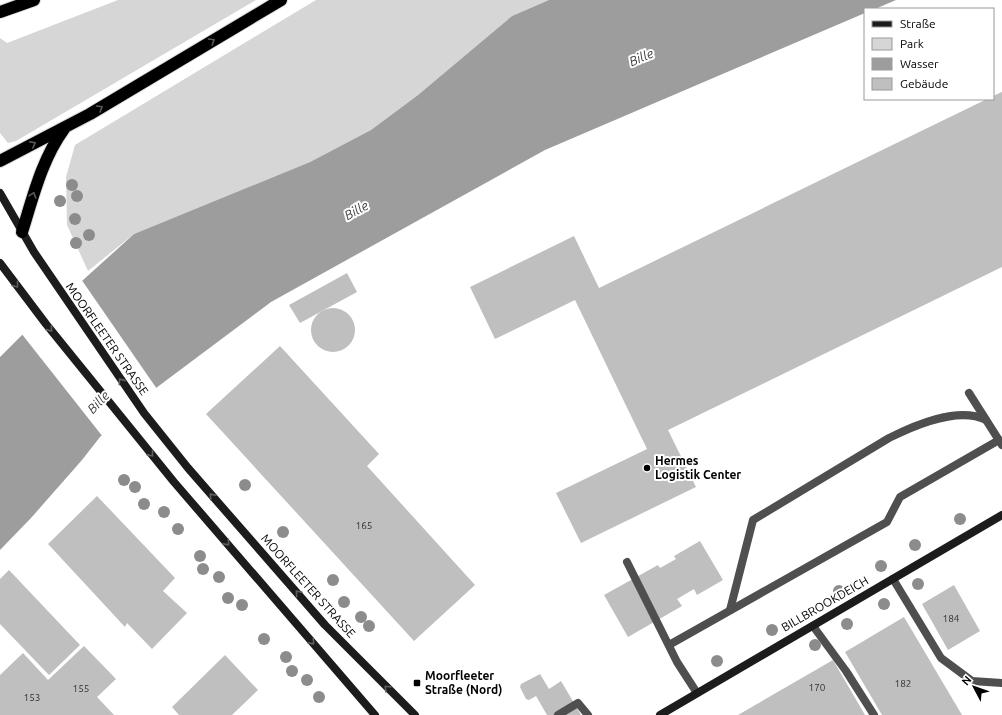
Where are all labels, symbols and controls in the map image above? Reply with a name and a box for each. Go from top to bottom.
legend [864,8,994,100]
text: Straße [900,17,936,30]
text: Park [900,37,924,50]
one-way arrow [208,39,215,46]
water label: Bille [627,45,656,68]
text: Wasser [900,57,939,70]
text: Gebäude [900,77,948,90]
one-way arrow [96,105,103,112]
one-way arrow [29,141,36,149]
one-way arrow [29,192,37,199]
water label: Bille [342,198,371,222]
one-way arrow [11,280,18,287]
street label: MOORFLEETER STRASSE [64,280,151,398]
one-way arrow [45,324,52,331]
one-way arrow [118,378,126,385]
water label: Bille [84,388,112,416]
one-way arrow [146,450,153,457]
place label: Hermes Logistik Center [655,454,741,481]
marker: Hermes Logistik Center [642,463,652,473]
one-way arrow [210,493,217,500]
house number: 165 [356,520,372,531]
street label: MOORFLEETER STRASSE [259,531,358,640]
one-way arrow [222,539,229,546]
street label: BILLBROOKDEICH [779,573,870,634]
one-way arrow [295,591,302,598]
house number: 184 [943,613,960,624]
one-way arrow [307,637,314,644]
north arrow [954,667,994,707]
place label: Moorfleeter Straße (Nord) [425,669,502,697]
text: N [959,673,974,687]
marker: Moorfleeter Straße (Nord) [412,678,422,688]
house number: 182 [895,678,911,689]
house number: 170 [809,682,826,693]
house number: 155 [73,683,89,694]
one-way arrow [384,685,392,693]
house number: 153 [24,692,40,703]

